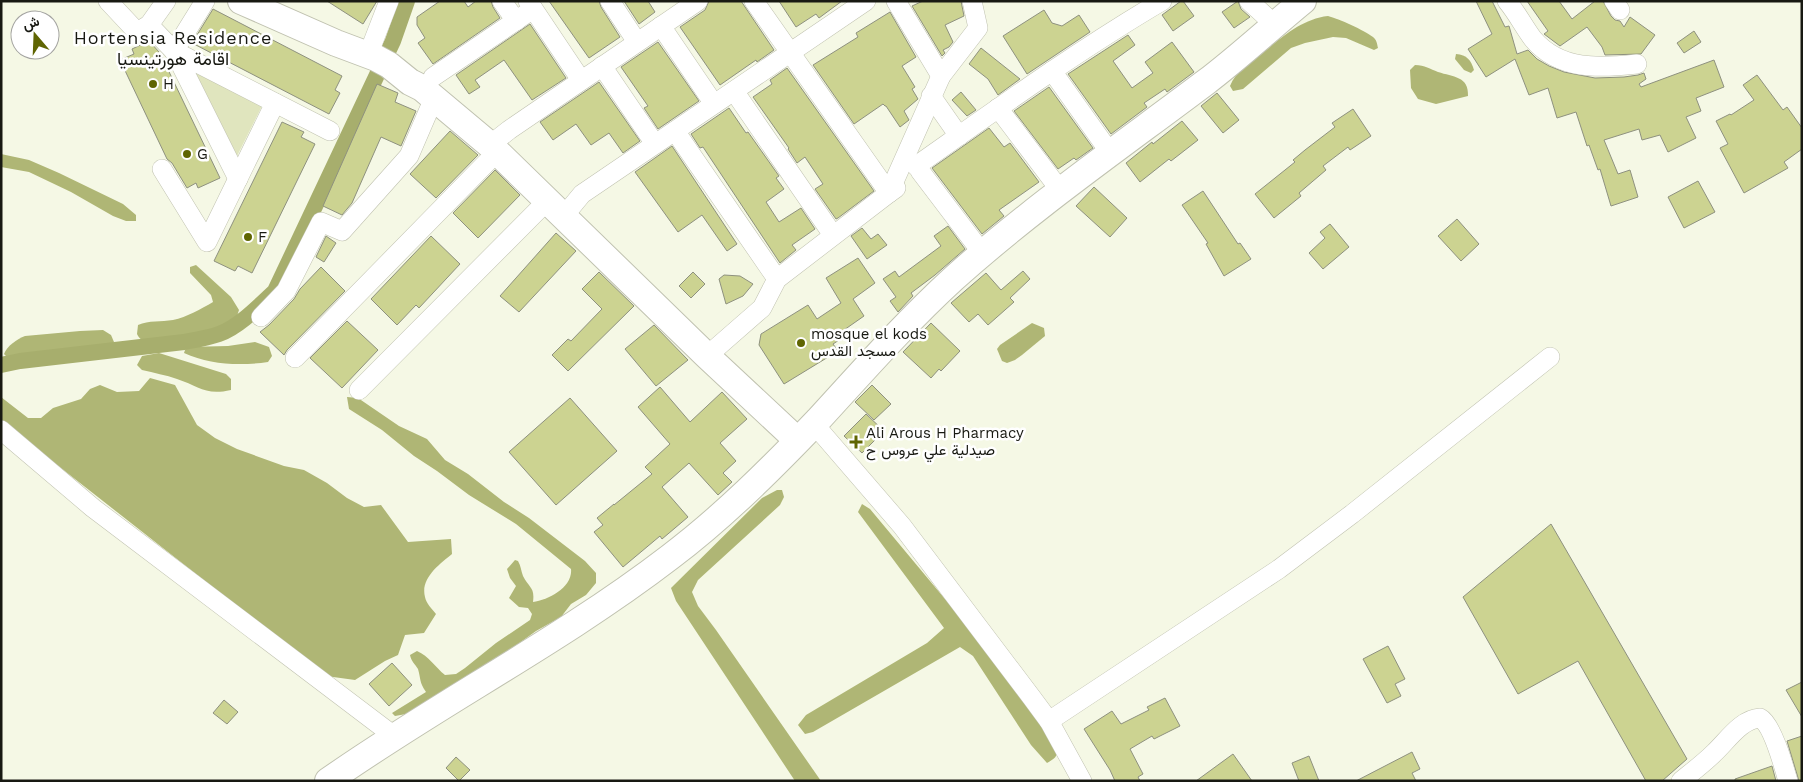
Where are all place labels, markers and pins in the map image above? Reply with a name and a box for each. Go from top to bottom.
place label: H [163,75,174,93]
marker: H [147,78,159,90]
place label: G [197,145,208,163]
marker: G [181,148,193,160]
place label: F [258,228,267,246]
marker: F [242,231,254,243]
place label: mosque el kods مسجد القدس [811,325,927,361]
marker: mosque el kods مسجد القدس [795,337,807,349]
place label: Ali Arous H Pharmacy صيدلية علي عروس ح [866,424,1024,463]
marker: Ali Arous H Pharmacy صيدلية علي عروس ح [850,436,862,448]

